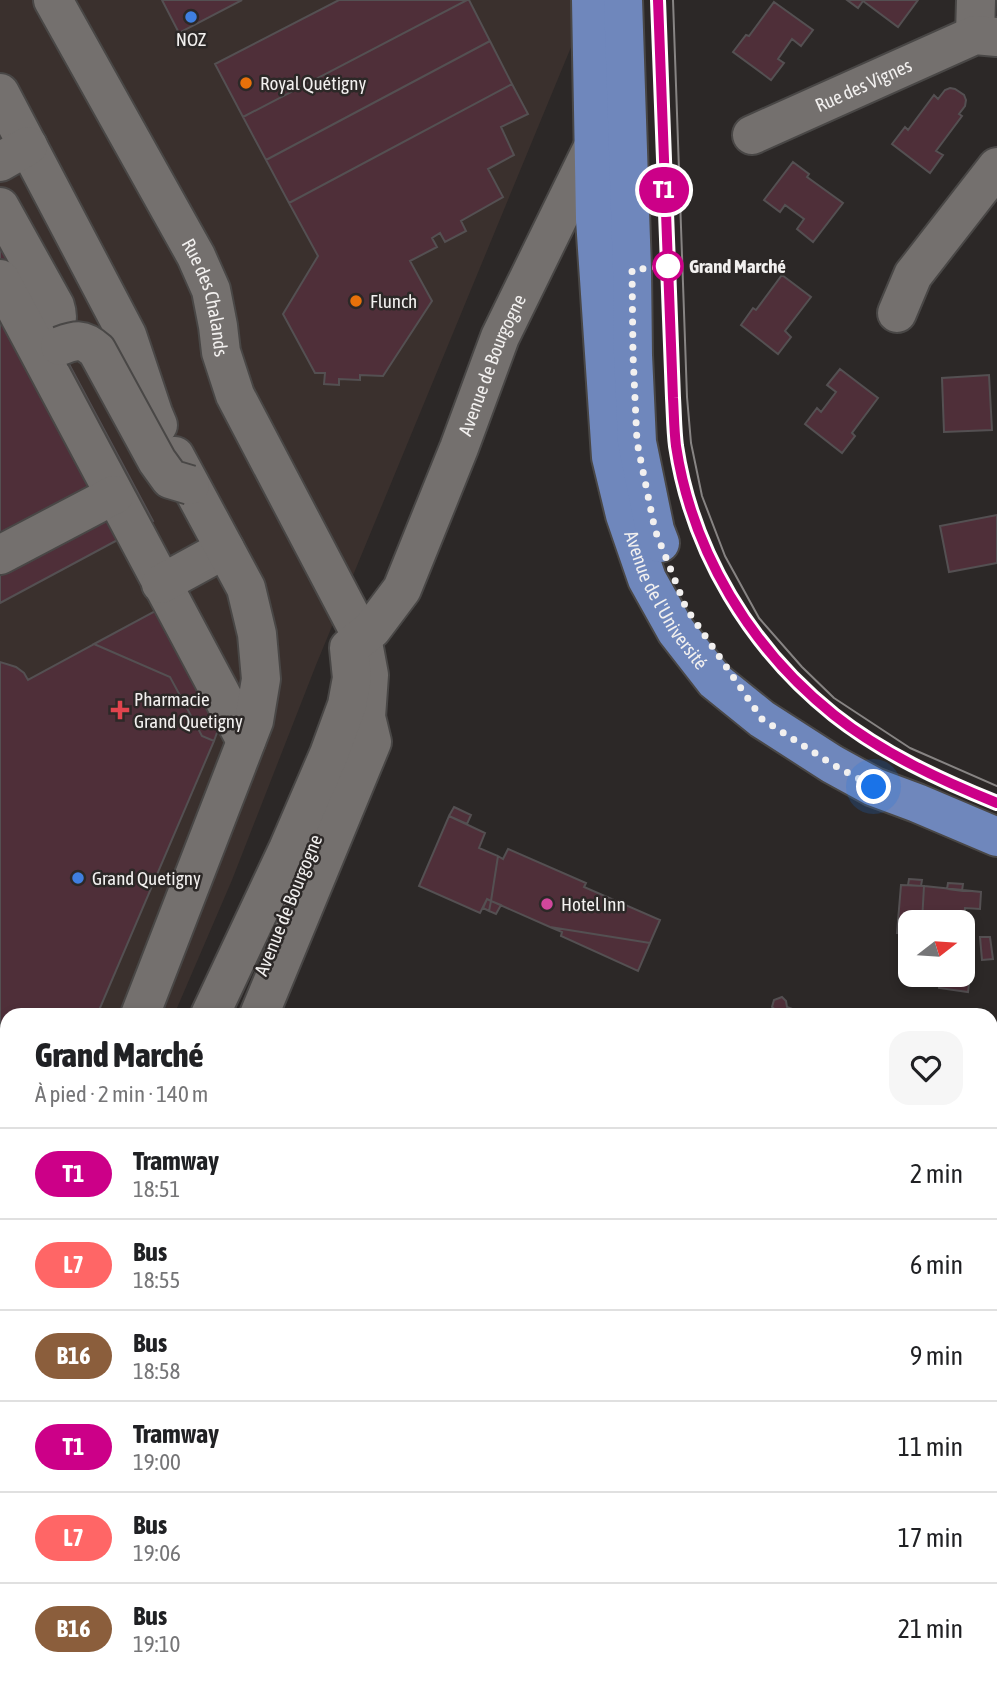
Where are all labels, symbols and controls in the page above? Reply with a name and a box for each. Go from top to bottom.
marker: NOZ [183,9,199,25]
place label: NOZ [176,28,207,50]
street label: Rue des Vignes [812,54,915,116]
place label: Royal Quétigny [260,72,366,94]
marker: Royal Quétigny [238,75,254,91]
line badge: T1 [632,167,696,213]
text: T1 [653,176,675,203]
street label: Rue des Chalands [177,235,233,359]
marker: Grand Marché [653,251,683,281]
place label: Grand Marché [689,255,786,277]
place label: Flunch [370,290,417,312]
street label: Avenue de Bourgogne [454,291,530,439]
marker: Flunch [348,293,364,309]
street label: Avenue de l'Université [620,528,713,673]
place label: Pharmacie Grand Quetigny [134,688,243,732]
marker: Pharmacie Grand Quetigny [112,702,128,718]
your location [856,769,891,804]
street label: Avenue de Bourgogne [250,831,326,979]
place label: Grand Quetigny [92,867,201,889]
marker: Grand Quetigny [70,870,86,886]
place label: Hotel Inn [561,893,626,915]
marker: Hotel Inn [539,896,555,912]
north arrow [898,910,975,987]
map controls [898,910,975,987]
button: heart [889,1031,963,1105]
text: Grand Marché [35,1036,203,1074]
text: À pied · 2 min · 140 m [35,1081,208,1107]
text: Tramway [133,1146,219,1176]
text: 2 min [910,1159,963,1189]
text: T1 [63,1160,84,1187]
text: 18:51 [133,1176,180,1202]
text: Bus [133,1237,167,1267]
text: 6 min [910,1250,963,1280]
text: L7 [63,1251,84,1278]
text: 18:55 [133,1267,180,1293]
text: Bus [133,1328,167,1358]
text: 9 min [910,1341,963,1371]
text: B16 [57,1342,90,1369]
text: 18:58 [133,1358,180,1384]
text: Tramway [133,1419,219,1449]
text: 11 min [898,1432,963,1462]
text: T1 [63,1433,84,1460]
text: 19:00 [133,1449,181,1475]
text: Bus [133,1510,167,1540]
text: 17 min [898,1523,963,1553]
text: L7 [63,1524,84,1551]
text: 19:06 [133,1540,181,1566]
text: Bus [133,1601,167,1631]
text: 21 min [898,1614,963,1644]
text: B16 [57,1615,90,1642]
text: 19:10 [133,1631,180,1657]

